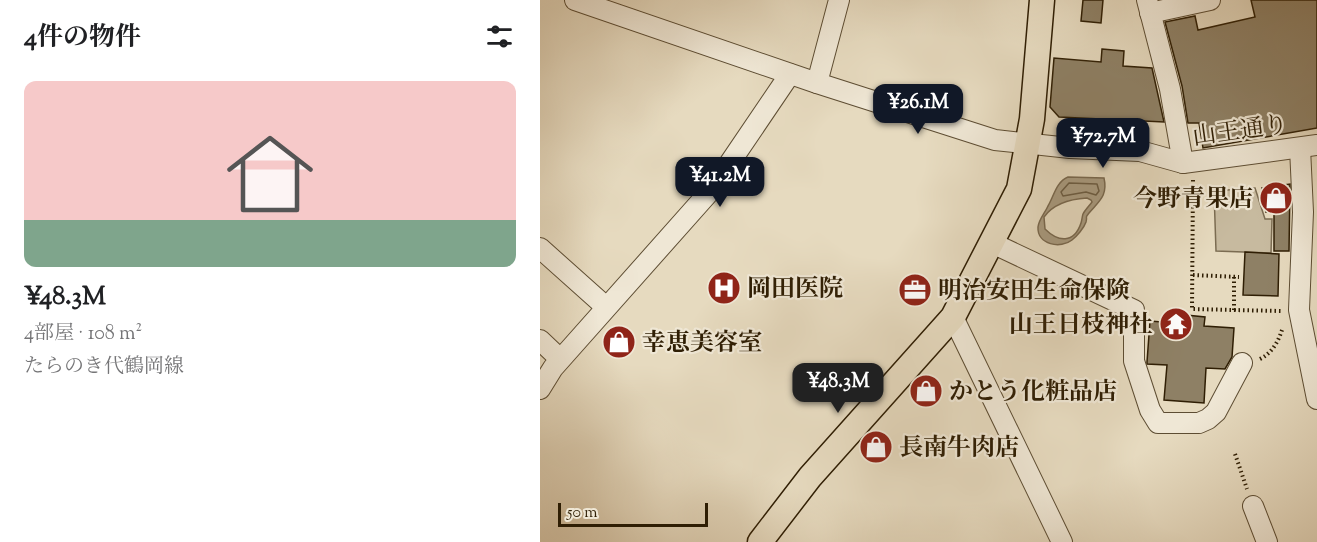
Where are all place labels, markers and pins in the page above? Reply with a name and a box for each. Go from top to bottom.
pin: ¥26.1M [869,84,967,135]
pin: ¥72.7M [1054,118,1152,169]
pin: ¥41.2M [671,157,769,208]
shop icon: 今野青果店 [1258,180,1294,216]
place label: 今野青果店 [1133,183,1253,217]
hospital icon: 岡田医院 [706,270,742,306]
office icon: 明治安田生命保険 [897,272,933,308]
place label: 岡田医院 [747,273,843,307]
place label: 明治安田生命保険 [938,275,1130,309]
temple icon: 山王日枝神社 [1158,306,1194,342]
place label: 山王日枝神社 [1009,309,1153,343]
shop icon: 幸恵美容室 [601,324,637,360]
place label: 幸恵美容室 [642,327,762,361]
pin: ¥48.3M [789,363,887,414]
shop icon: かとう化粧品店 [908,373,944,409]
place label: かとう化粧品店 [949,376,1117,410]
shop icon: 長南牛肉店 [858,429,894,465]
place label: 長南牛肉店 [899,432,1019,466]

